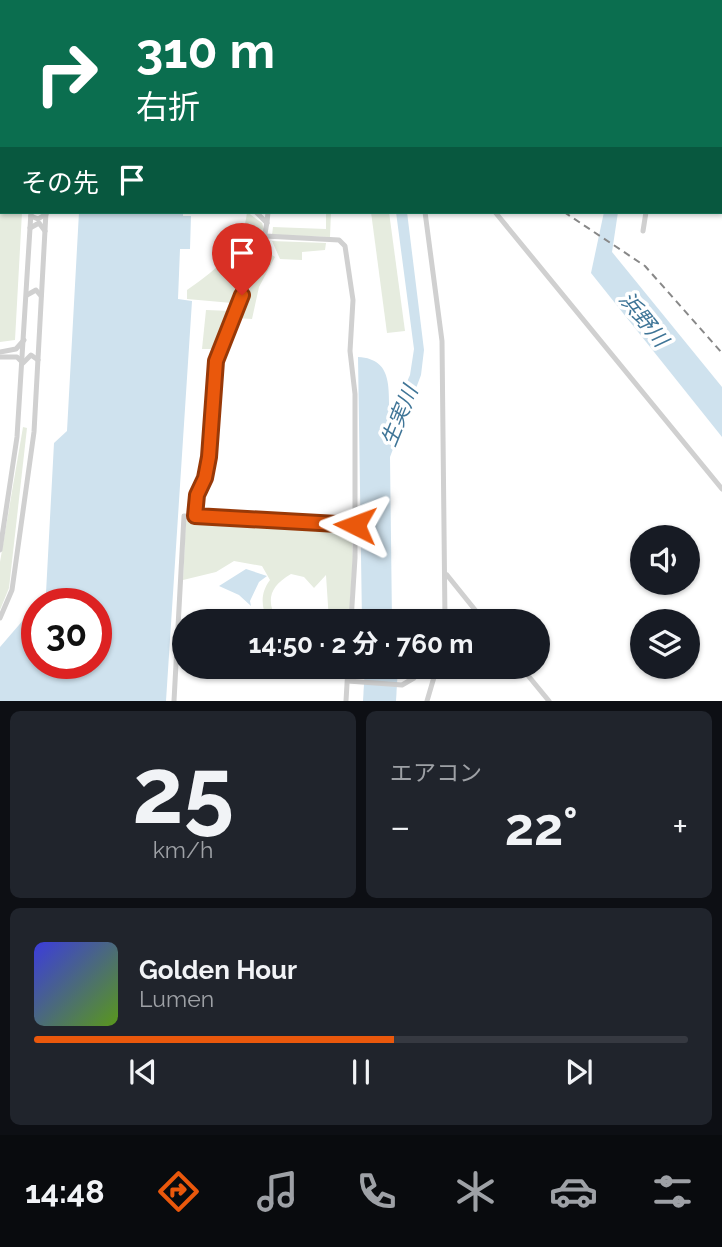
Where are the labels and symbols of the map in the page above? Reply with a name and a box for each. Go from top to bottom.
pin [212,223,272,295]
water label: 浜野川 [614,287,675,353]
water label: 生実川 [376,380,423,450]
position arrow [318,488,392,562]
speed limit sign: 30 [21,588,112,679]

